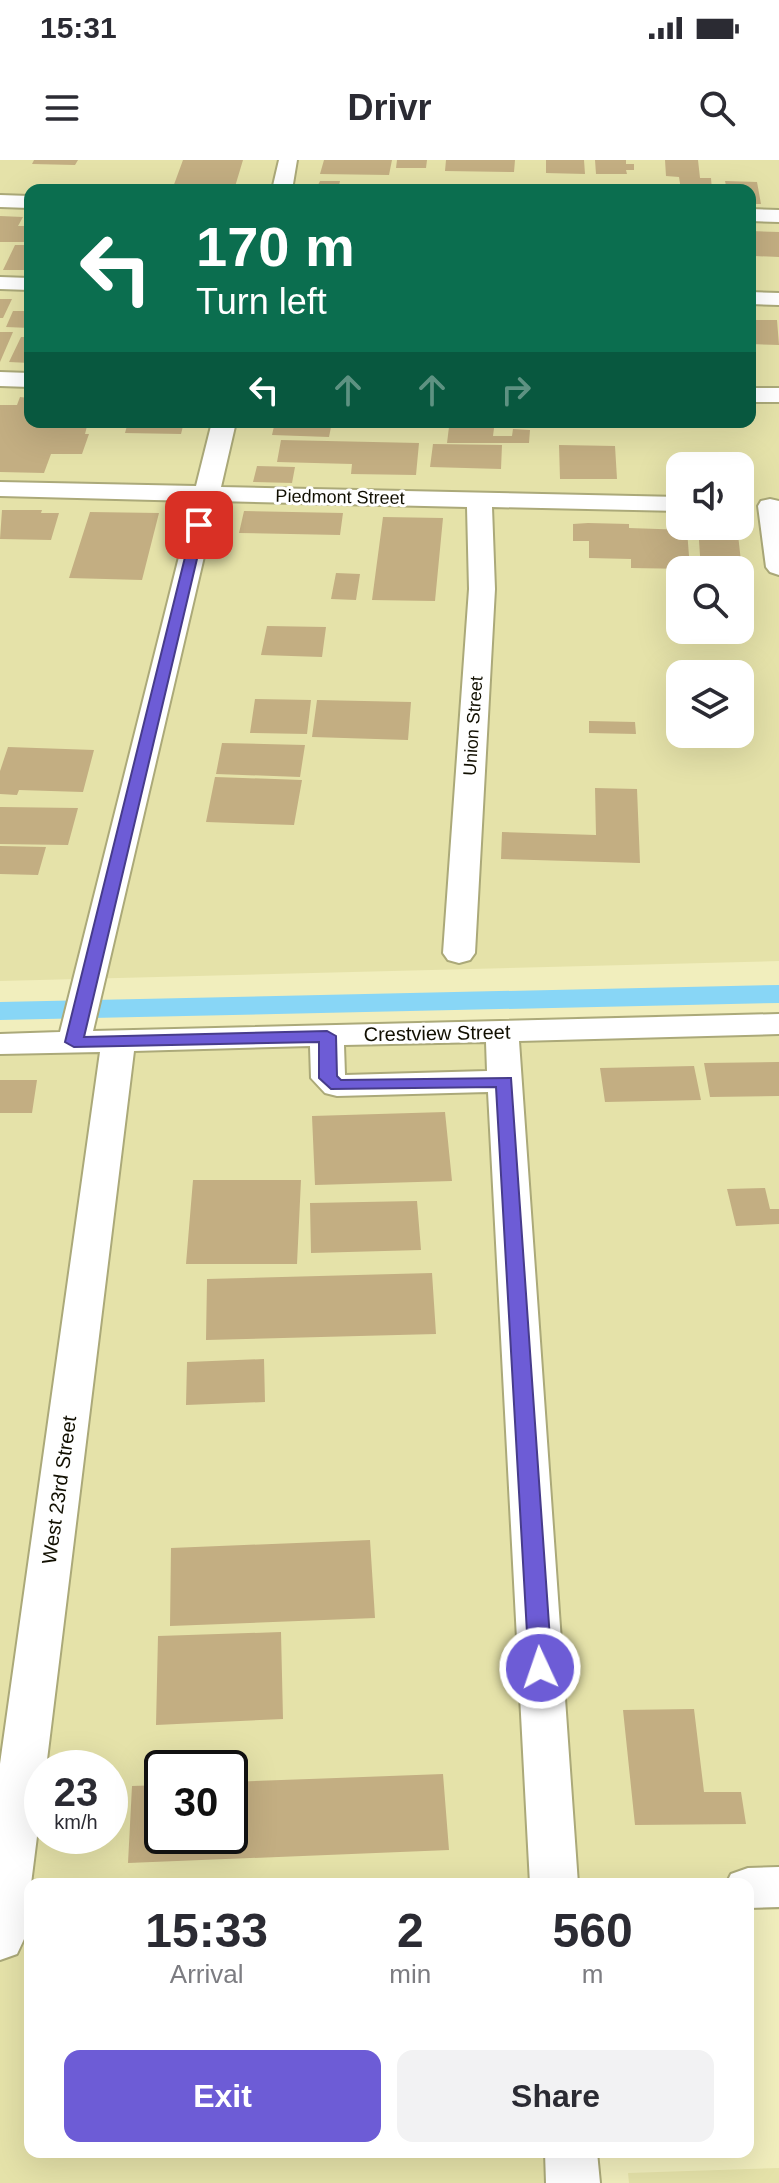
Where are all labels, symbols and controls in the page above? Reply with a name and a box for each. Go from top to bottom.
text: 15:31 [40,11,117,44]
icon: menu [40,86,84,130]
icon: search [695,86,739,130]
text: Drivr [347,87,432,128]
text: 170 m [196,215,355,278]
icon: left [64,216,168,320]
text: Turn left [196,281,327,322]
icon: left [242,368,286,412]
icon: ahead [326,368,370,412]
icon: ahead [410,368,454,412]
icon: right [494,368,538,412]
map controls [666,452,754,748]
button: sound [666,452,754,540]
street label: Piedmont Street [275,486,405,508]
pin [165,491,233,559]
icon: arrive [177,503,221,547]
button: search [666,556,754,644]
button: layers [666,660,754,748]
street label: Union Street [460,675,486,777]
street label: Crestview Street [363,1021,511,1045]
street label: West 23rd Street [38,1414,80,1566]
position arrow [498,1626,582,1710]
speed limit sign: 30 [144,1750,248,1854]
text: 23 [54,1770,98,1814]
text: km/h [54,1811,98,1833]
text: 15:33 [145,1904,268,1957]
text: 2 [397,1904,424,1957]
text: 560 [553,1904,633,1957]
text: Arrival [170,1959,244,1989]
text: min [389,1959,431,1989]
text: m [582,1959,603,1989]
button: Exit [64,2050,381,2142]
button: Share [397,2050,714,2142]

